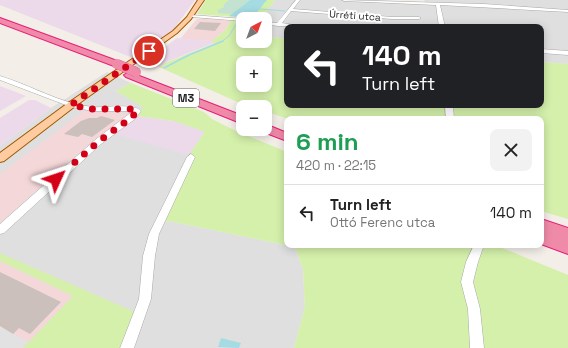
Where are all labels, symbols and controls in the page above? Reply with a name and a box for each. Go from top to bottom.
street label: Úrréti utca [329,7,381,24]
north arrow [236,12,272,48]
map controls [236,12,272,136]
pin [132,34,166,68]
text: 140 m [362,37,442,73]
icon: arrive [138,40,160,62]
icon: left [296,40,348,92]
button: + [236,56,272,92]
text: Turn left [362,72,435,95]
road number: M3 [173,89,199,107]
button: − [236,100,272,136]
text: 6 min [296,126,359,157]
button: close [490,129,532,171]
text: 420 m · 22:15 [296,157,376,174]
position arrow [35,158,77,200]
text: Turn left [330,195,392,214]
icon: left [296,202,318,224]
text: 140 m [490,203,532,222]
text: Ottó Ferenc utca [330,214,435,231]

